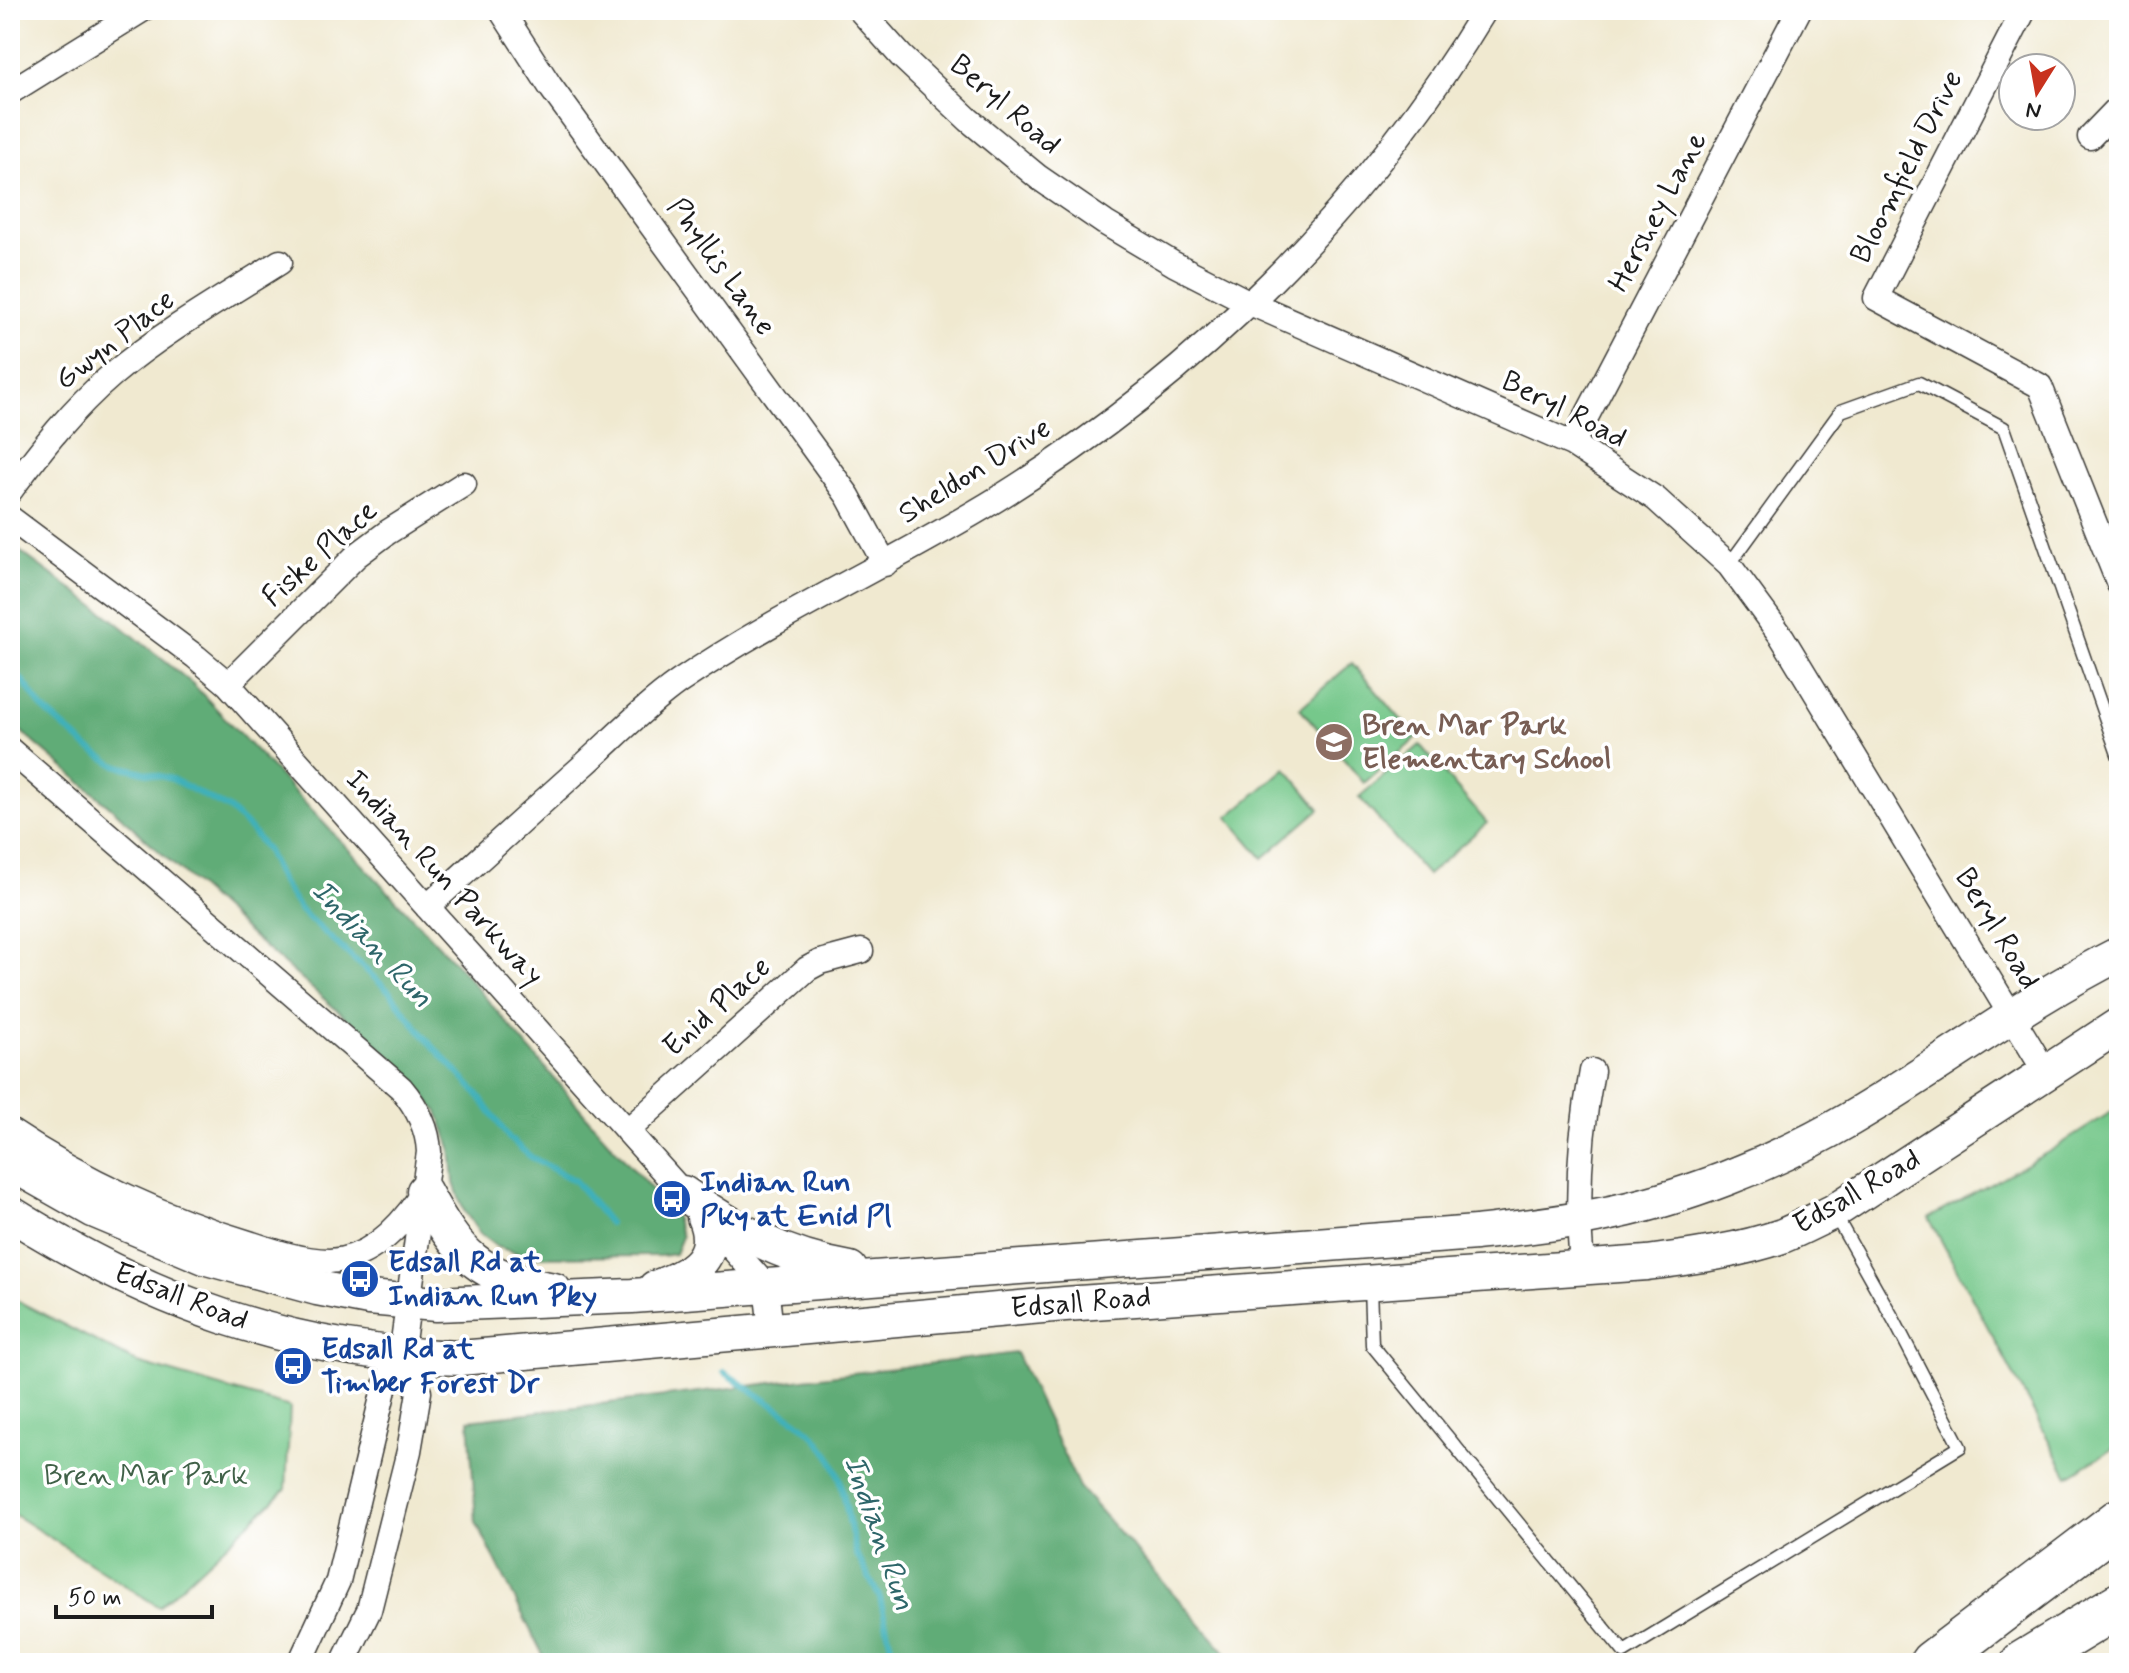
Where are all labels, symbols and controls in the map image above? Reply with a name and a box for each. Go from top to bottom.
street label: Beryl Road [941,46,1069,164]
north arrow [1997,52,2077,132]
street label: Bloomfield Drive [1842,64,1972,270]
text: N [2024,95,2043,125]
street label: Hershey Lane [1599,125,1717,299]
street label: Phyllis Lane [658,190,784,344]
street label: Gwyn Place [47,281,183,399]
street label: Beryl Road [1495,362,1633,458]
street label: Sheldon Drive [892,409,1058,533]
street label: Fiske Place [254,492,386,616]
place label: Bren Mar Park Elementary School [1362,706,1611,779]
school or university icon: Bren Mar Park Elementary School [1313,721,1355,763]
street label: Indian Run Parkway [340,766,548,990]
street label: Beryl Road [1945,861,2049,997]
water label: Indian Run [303,872,441,1016]
street label: Enid Place [655,948,779,1066]
street label: Edsall Road [1786,1140,1928,1244]
place label: Indian Run Pky at Enid Pl [700,1163,891,1236]
bus stop icon: Indian Run Pky at Enid Pl [651,1178,693,1220]
place label: Edsall Rd at Indian Run Pky [388,1243,597,1316]
street label: Edsall Road [108,1254,254,1340]
bus stop icon: Edsall Rd at Indian Run Pky [339,1258,381,1300]
street label: Edsall Road [1009,1277,1153,1329]
place label: Edsall Rd at Timber Forest Dr [321,1330,541,1403]
bus stop icon: Edsall Rd at Timber Forest Dr [272,1345,314,1387]
water label: Indian Run [833,1450,925,1616]
park label: Bren Mar Park [44,1456,248,1495]
scale bar [56,1569,212,1619]
text: 50 m [68,1583,122,1614]

